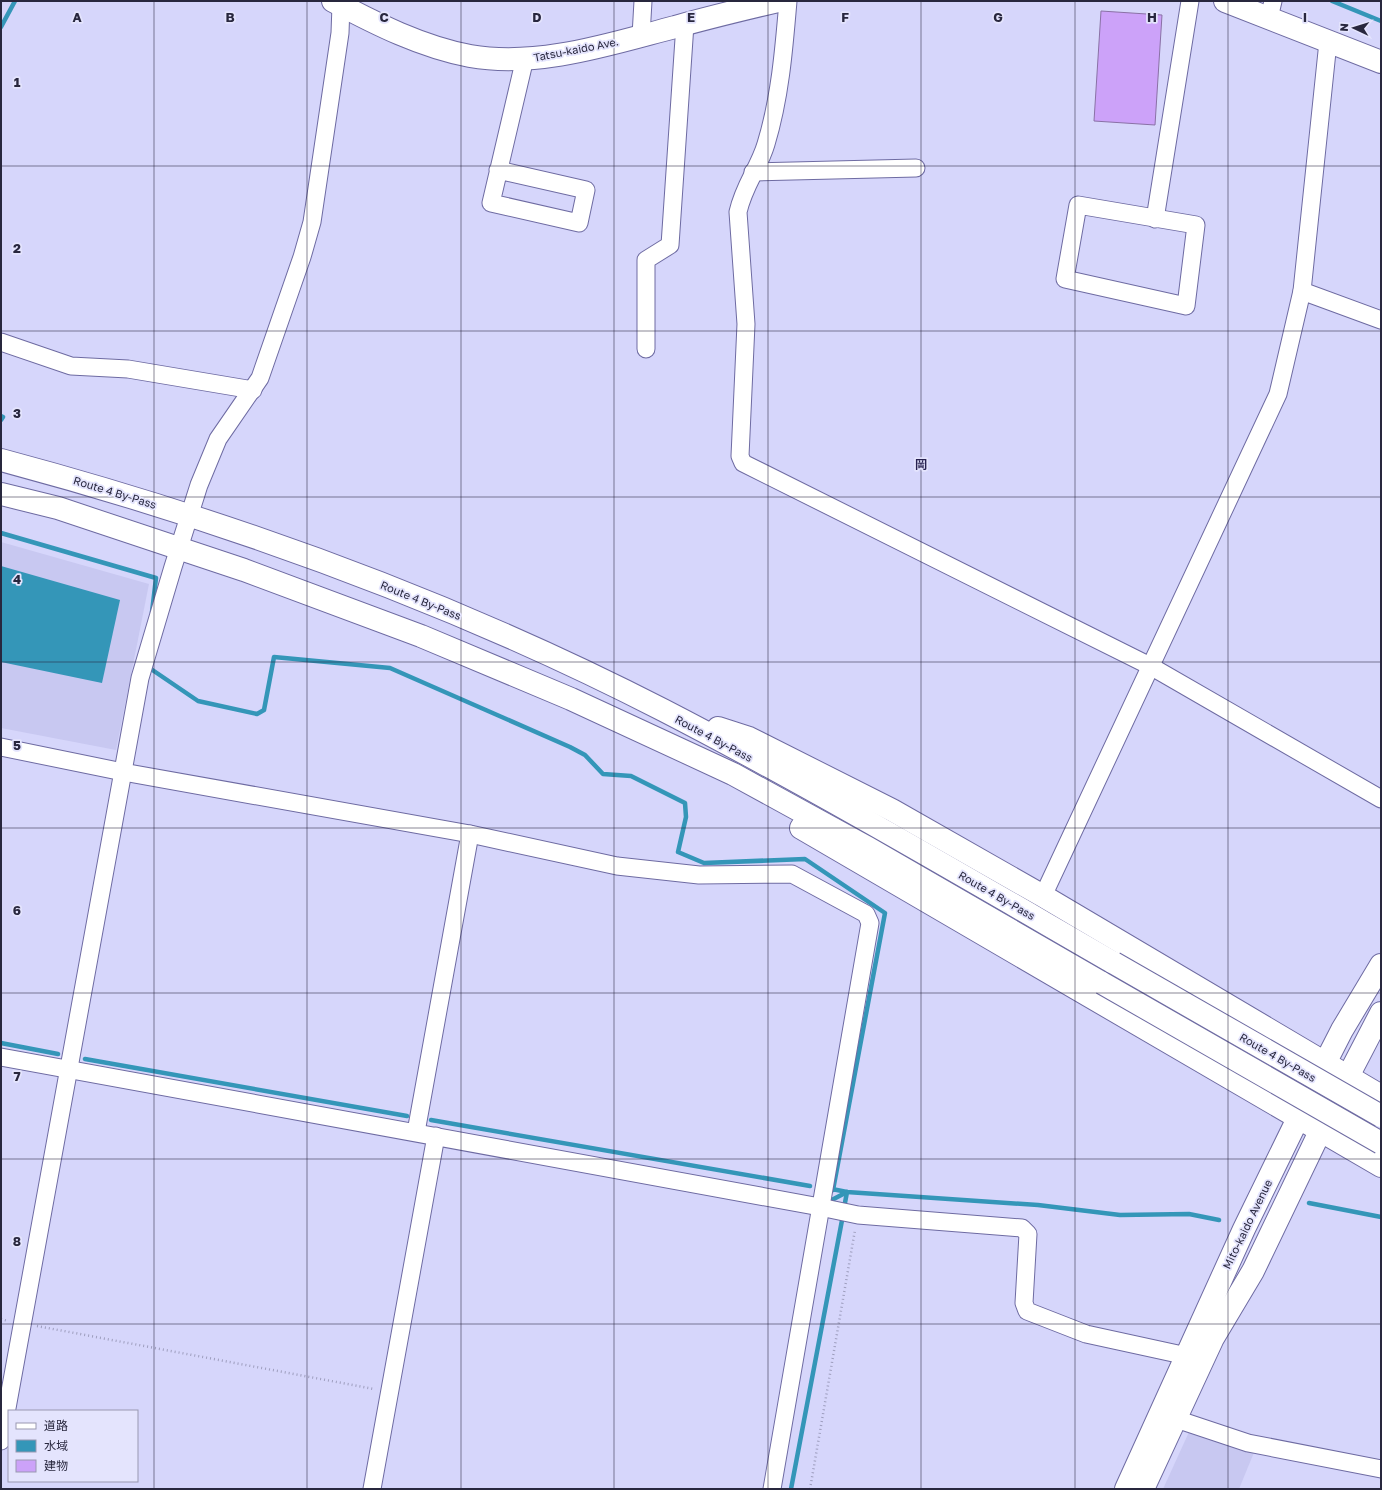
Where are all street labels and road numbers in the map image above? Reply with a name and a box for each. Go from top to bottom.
street label: Tatsu-kaido Ave. [532,34,620,64]
street label: Route 4 By-Pass [72,473,158,511]
street label: Route 4 By-Pass [379,578,463,622]
street label: Route 4 By-Pass [673,712,755,764]
street label: Route 4 By-Pass [957,868,1038,922]
street label: Route 4 By-Pass [1238,1030,1319,1084]
street label: Mito-kaido Avenue [1220,1177,1274,1271]

